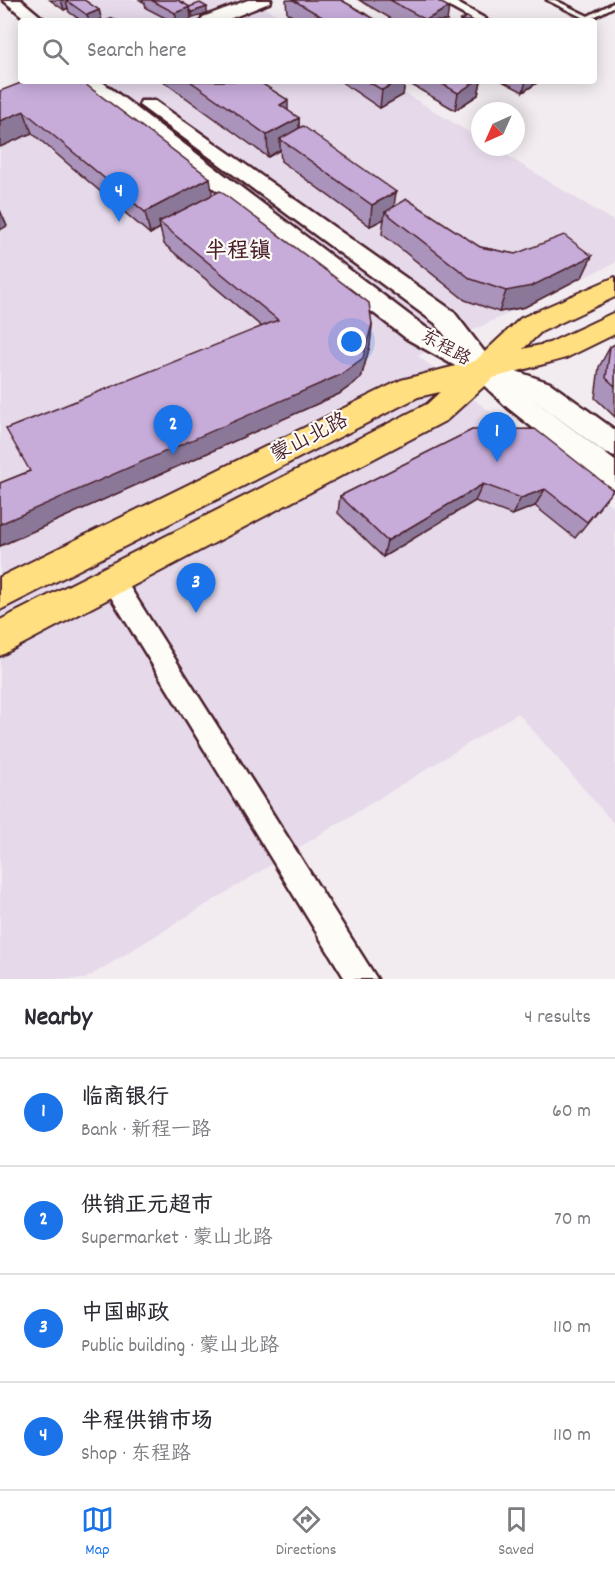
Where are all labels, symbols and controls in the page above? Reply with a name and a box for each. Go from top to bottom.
search box [18,18,597,84]
icon: search [39,35,72,68]
text: Search here [87,36,186,67]
north arrow [471,102,525,156]
pin: 4 [100,172,138,222]
district label: 半程镇 [205,237,271,268]
street label: 东程路 [415,325,475,373]
your location [337,327,366,356]
pin: 2 [154,406,192,455]
street label: 蒙山北路 [266,407,354,471]
pin: 1 [478,412,516,462]
pin: 3 [176,564,216,613]
text: Nearby [24,1000,92,1037]
text: 4 results [524,1004,591,1032]
text: 临商银行 [81,1083,169,1114]
text: 1 [41,1098,46,1126]
text: 60 m [552,1098,591,1126]
text: Bank · 新程一路 [81,1117,211,1145]
text: 供销正元超市 [81,1191,213,1222]
text: 2 [39,1206,48,1234]
text: 70 m [554,1206,591,1234]
text: Supermarket · 蒙山北路 [81,1225,273,1253]
text: 中国邮政 [81,1299,169,1330]
text: 3 [39,1314,48,1342]
text: 110 m [553,1314,591,1342]
text: Public building · 蒙山北路 [81,1333,279,1361]
text: 半程供销市场 [81,1407,213,1438]
text: 4 [39,1422,48,1450]
text: 110 m [553,1422,591,1450]
text: Shop · 东程路 [81,1441,191,1469]
tab: Map [81,1503,114,1562]
tab: Directions [276,1503,336,1562]
tab: Saved [498,1503,534,1562]

